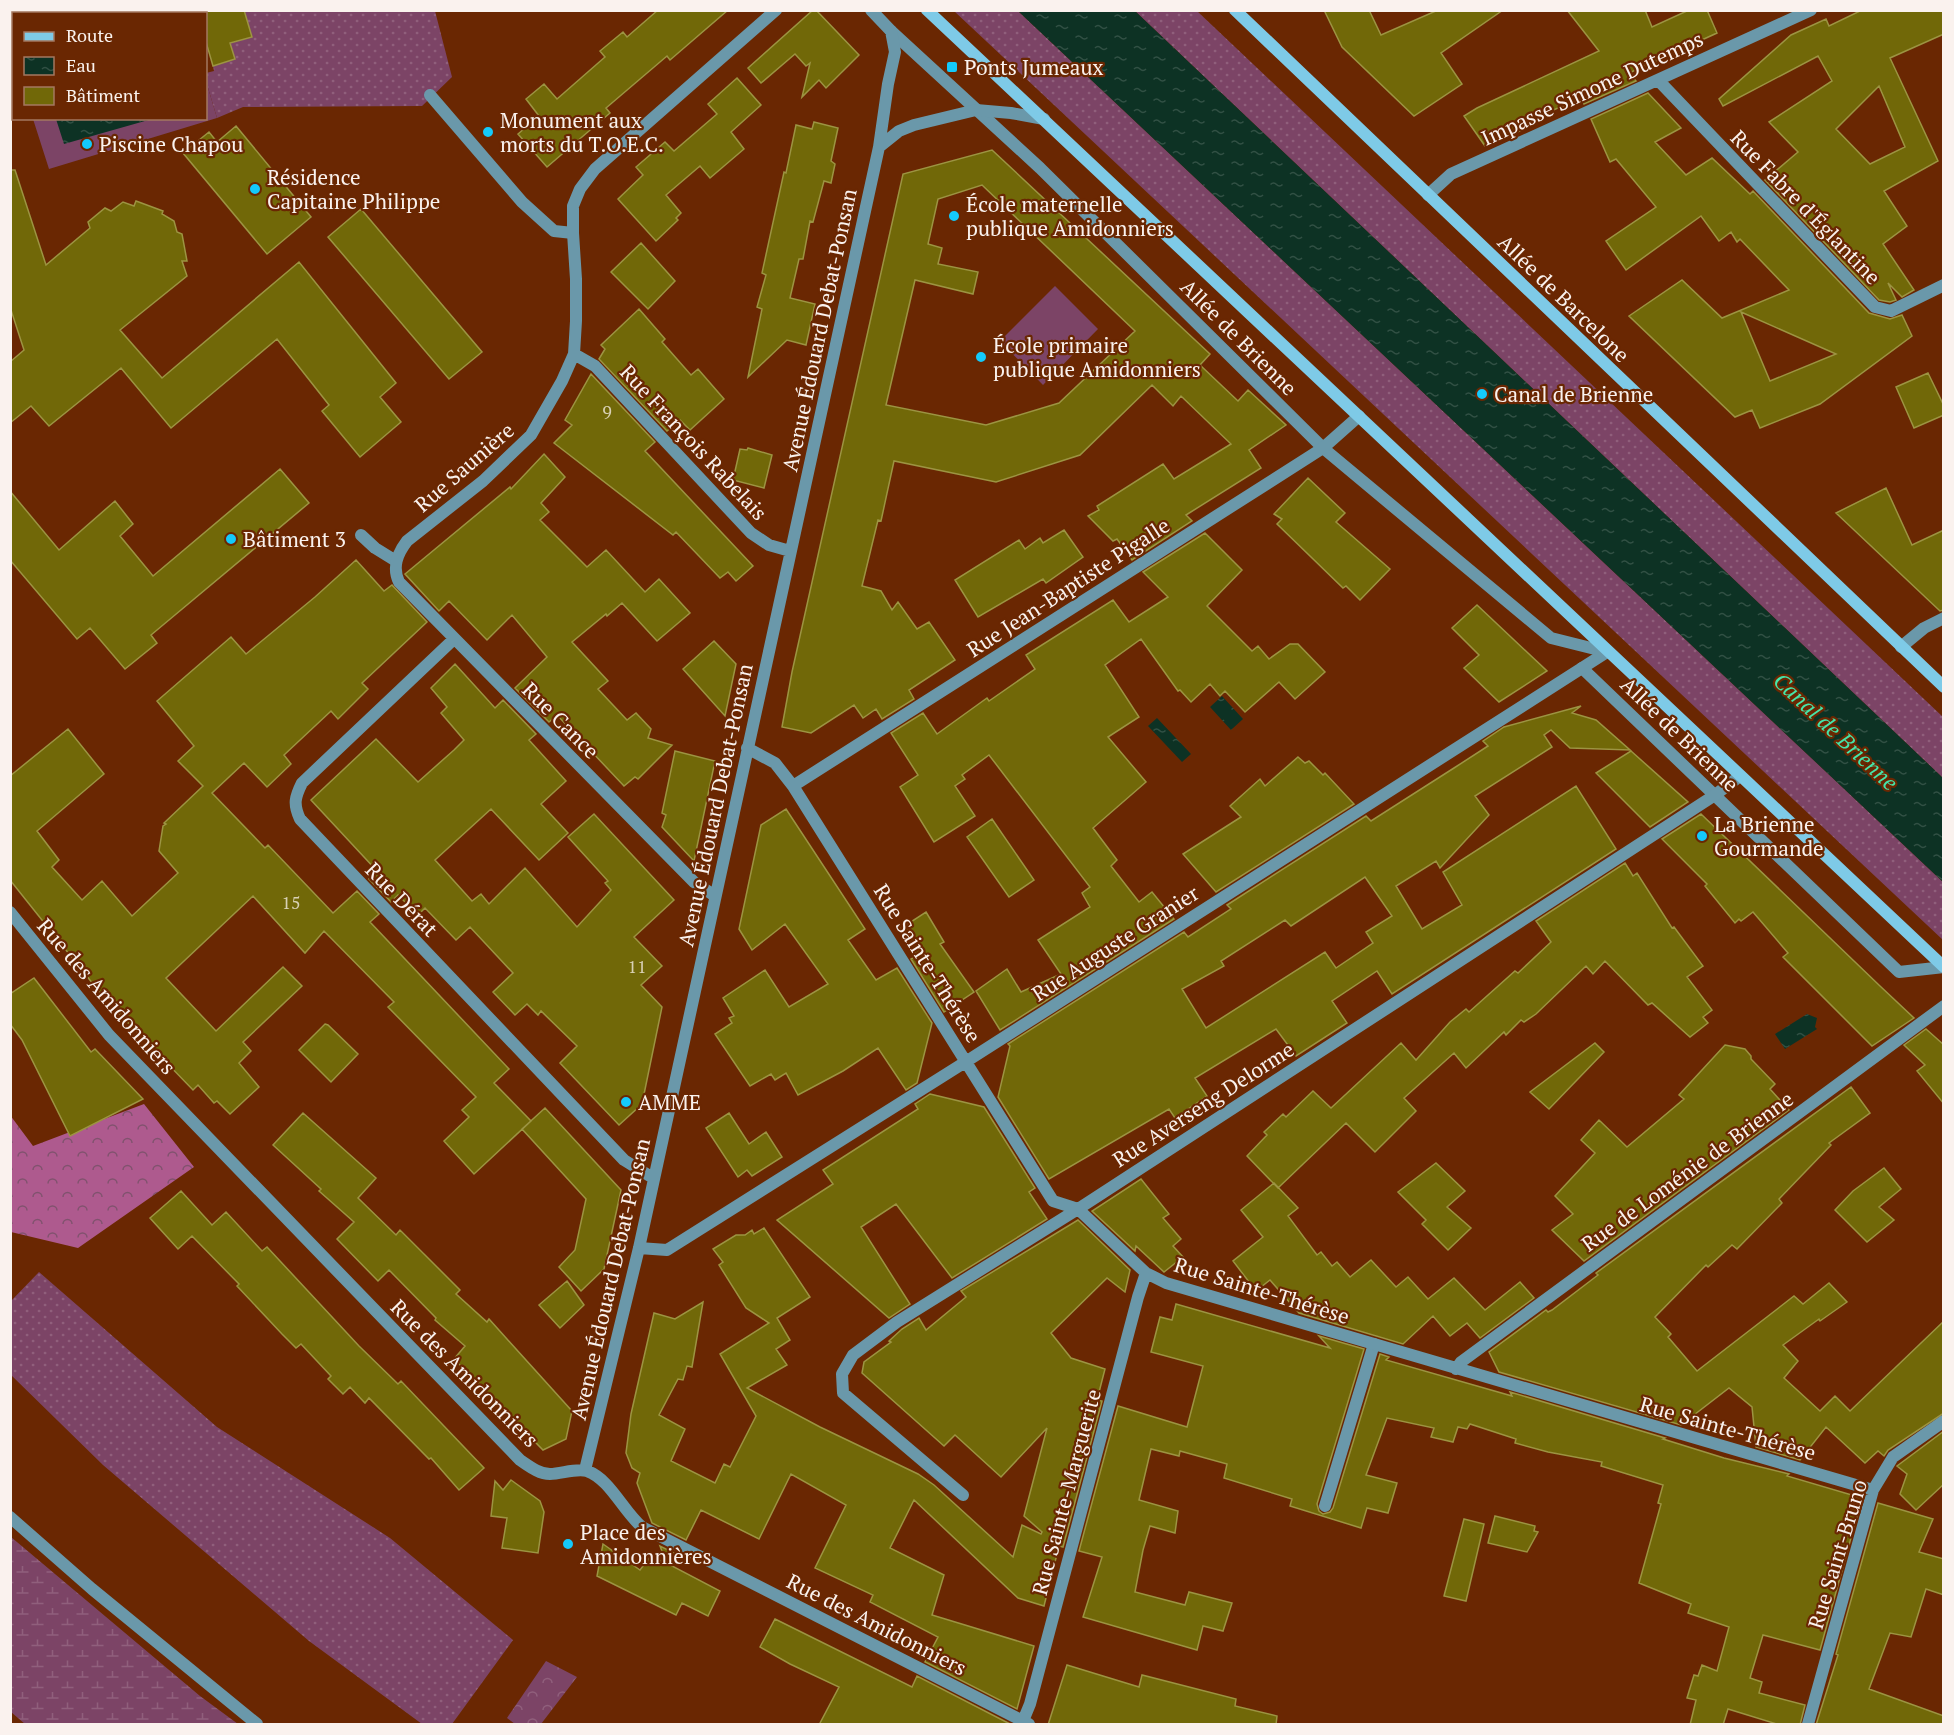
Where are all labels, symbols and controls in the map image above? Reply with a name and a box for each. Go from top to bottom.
legend [12,12,207,120]
text: Route [66,23,113,47]
street label: Impasse Simone Dutemps [1477,24,1707,152]
text: Eau [66,53,96,77]
place label: Ponts Jumeaux [964,53,1104,81]
marker: Ponts Jumeaux [945,60,959,74]
text: Bâtiment [66,83,141,107]
place label: Monument aux morts du T.O.E.C. [500,106,664,158]
street label: Rue Fabre d'Églantine [1725,124,1887,290]
marker: Monument aux morts du T.O.E.C. [481,125,495,139]
place label: Piscine Chapou [99,130,243,158]
marker: Piscine Chapou [80,137,94,151]
place label: Résidence Capitaine Philippe [267,163,440,215]
marker: Résidence Capitaine Philippe [248,182,262,196]
street label: Avenue Édouard Debat-Ponsan [775,186,863,474]
place label: École maternelle publique Amidonniers [966,190,1174,242]
marker: École maternelle publique Amidonniers [947,209,961,223]
street label: Allée de Barcelone [1492,228,1636,368]
street label: Allée de Brienne [1175,273,1303,401]
place label: École primaire publique Amidonniers [993,331,1201,383]
marker: École primaire publique Amidonniers [974,350,988,364]
street label: Rue François Rabelais [614,358,774,526]
place label: Canal de Brienne [1494,380,1653,408]
marker: Canal de Brienne [1475,387,1489,401]
house number: 9 [602,399,612,423]
street label: Rue Saunière [408,416,520,518]
street label: Rue Jean-Baptiste Pigalle [961,511,1175,663]
place label: Bâtiment 3 [243,525,346,553]
marker: Bâtiment 3 [224,532,238,546]
street label: Avenue Édouard Debat-Ponsan [671,661,759,949]
water label: Canal de Brienne [1768,666,1904,796]
street label: Allée de Brienne [1615,670,1745,798]
street label: Rue Cance [517,676,605,764]
place label: La Brienne Gourmande [1714,810,1824,862]
marker: La Brienne Gourmande [1695,829,1709,843]
street label: Rue Dérat [360,856,445,942]
street label: Rue Sainte-Thérèse [868,878,988,1048]
street label: Rue Auguste Granier [1026,879,1204,1007]
house number: 15 [281,890,301,914]
street label: Rue des Amidonniers [31,912,183,1080]
house number: 11 [627,954,647,978]
street label: Rue Averseng Delorme [1107,1035,1299,1173]
street label: Rue de Loménie de Brienne [1575,1085,1799,1257]
place label: AMME [638,1088,701,1116]
marker: AMME [619,1095,633,1109]
street label: Avenue Édouard Debat-Ponsan [564,1135,656,1423]
street label: Rue Sainte-Thérèse [1171,1250,1353,1330]
street label: Rue des Amidonniers [385,1293,545,1453]
street label: Rue Sainte-Marguerite [1025,1386,1107,1598]
street label: Rue Sainte-Thérèse [1637,1389,1819,1467]
street label: Rue Saint-Bruno [1801,1476,1873,1632]
place label: Place des Amidonnières [580,1518,712,1570]
marker: Place des Amidonnières [561,1537,575,1551]
street label: Rue des Amidonniers [782,1567,972,1681]

